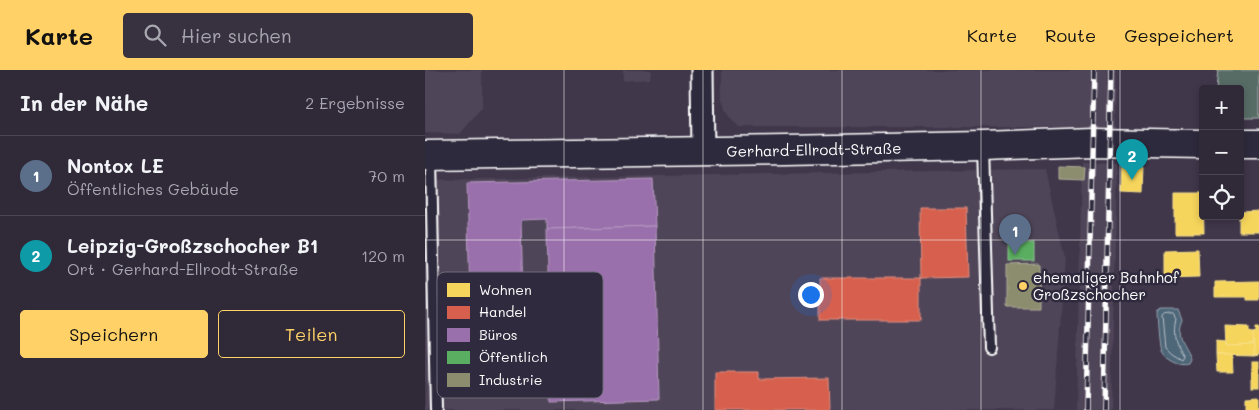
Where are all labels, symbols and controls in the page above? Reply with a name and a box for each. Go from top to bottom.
search box [123,13,473,58]
text: Karte [25,20,93,51]
icon: search [141,21,169,49]
text: Hier suchen [181,23,292,48]
text: Karte [967,23,1017,47]
text: Route [1045,23,1096,47]
text: Gespeichert [1124,23,1234,47]
map controls [1199,85,1244,220]
button: + [1199,85,1244,130]
text: In der Nähe [20,89,148,116]
text: 2 Ergebnisse [305,92,405,113]
button: − [1199,130,1244,175]
street label: Gerhard-Ellrodt-Straße [726,138,902,161]
pin: 2 [1116,139,1148,180]
text: Nontox LE [67,153,164,178]
text: 1 [32,165,40,186]
text: 70 m [368,165,405,186]
button: locate [1199,175,1244,220]
text: Öffentliches Gebäude [67,178,239,199]
pin: 1 [999,214,1031,255]
text: Leipzig-Großzschocher B1 [67,233,318,258]
text: 2 [32,245,40,266]
text: 120 m [361,245,405,266]
text: Ort · Gerhard-Ellrodt-Straße [67,258,298,279]
place label: ehemaliger Bahnhof Großzschocher [1033,267,1180,304]
legend [437,272,603,398]
text: Wohnen [479,280,532,299]
marker: ehemaliger Bahnhof Großzschocher [1017,280,1029,292]
your location [798,282,824,308]
text: Handel [479,302,527,321]
button: Speichern [20,310,208,358]
button: Teilen [218,310,405,358]
text: Büros [479,325,518,344]
text: Öffentlich [479,347,548,366]
text: Industrie [479,370,542,389]

